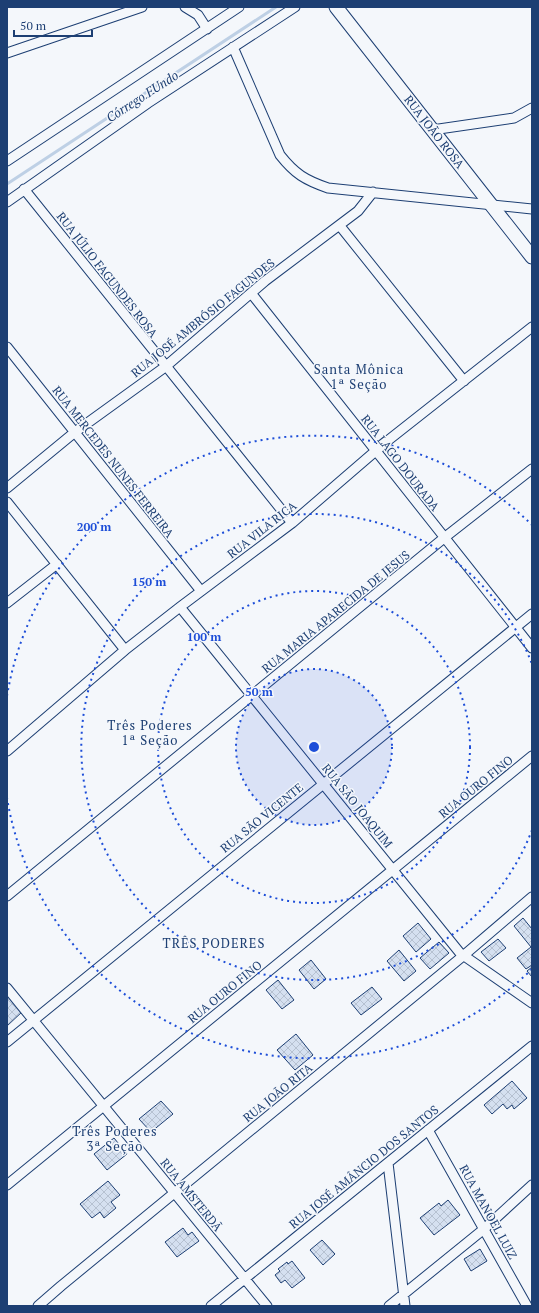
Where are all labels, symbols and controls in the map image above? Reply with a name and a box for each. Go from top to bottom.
scale bar [14,12,92,38]
text: 50 m [20,18,47,33]
water label: Córrego FUndo [102,66,182,126]
street label: RUA JOÃO ROSA [401,92,468,172]
street label: RUA JÚLIO FAGUNDES ROSA [54,209,162,341]
street label: RUA JOSÉ AMBRÓSIO FAGUNDES [128,255,278,380]
district label: Santa Mônica 1ª Seção [314,360,404,393]
street label: RUA MERCEDES NUNES FERREIRA [49,383,178,541]
street label: RUA LAGO DOURADA [358,412,443,514]
street label: RUA VILA RICA [224,497,300,561]
text: 200 m [77,519,111,534]
street label: RUA MARIA APARECIDA DE JESUS [259,547,413,676]
text: 150 m [132,574,166,589]
text: 100 m [187,629,221,644]
text: 50 m [245,684,273,699]
district label: Três Poderes 1ª Seção [107,716,193,749]
centre of rings [307,740,321,754]
street label: RUA OURO FINO [436,752,516,821]
street label: RUA SÃO JOAQUIM [319,761,396,851]
street label: RUA SÃO VICENTE [217,780,306,856]
district label: TRÊS PODERES [163,934,265,952]
street label: RUA OURO FINO [185,957,265,1026]
street label: RUA JOÃO RITA [240,1060,316,1125]
street label: RUA JOSÉ AMÂNCIO DOS SANTOS [286,1102,441,1231]
district label: Três Poderes 3ª Seção [72,1122,158,1155]
street label: RUA AMSTERDÃ [157,1155,226,1235]
street label: RUA MANOEL LUIZ [456,1162,521,1262]

